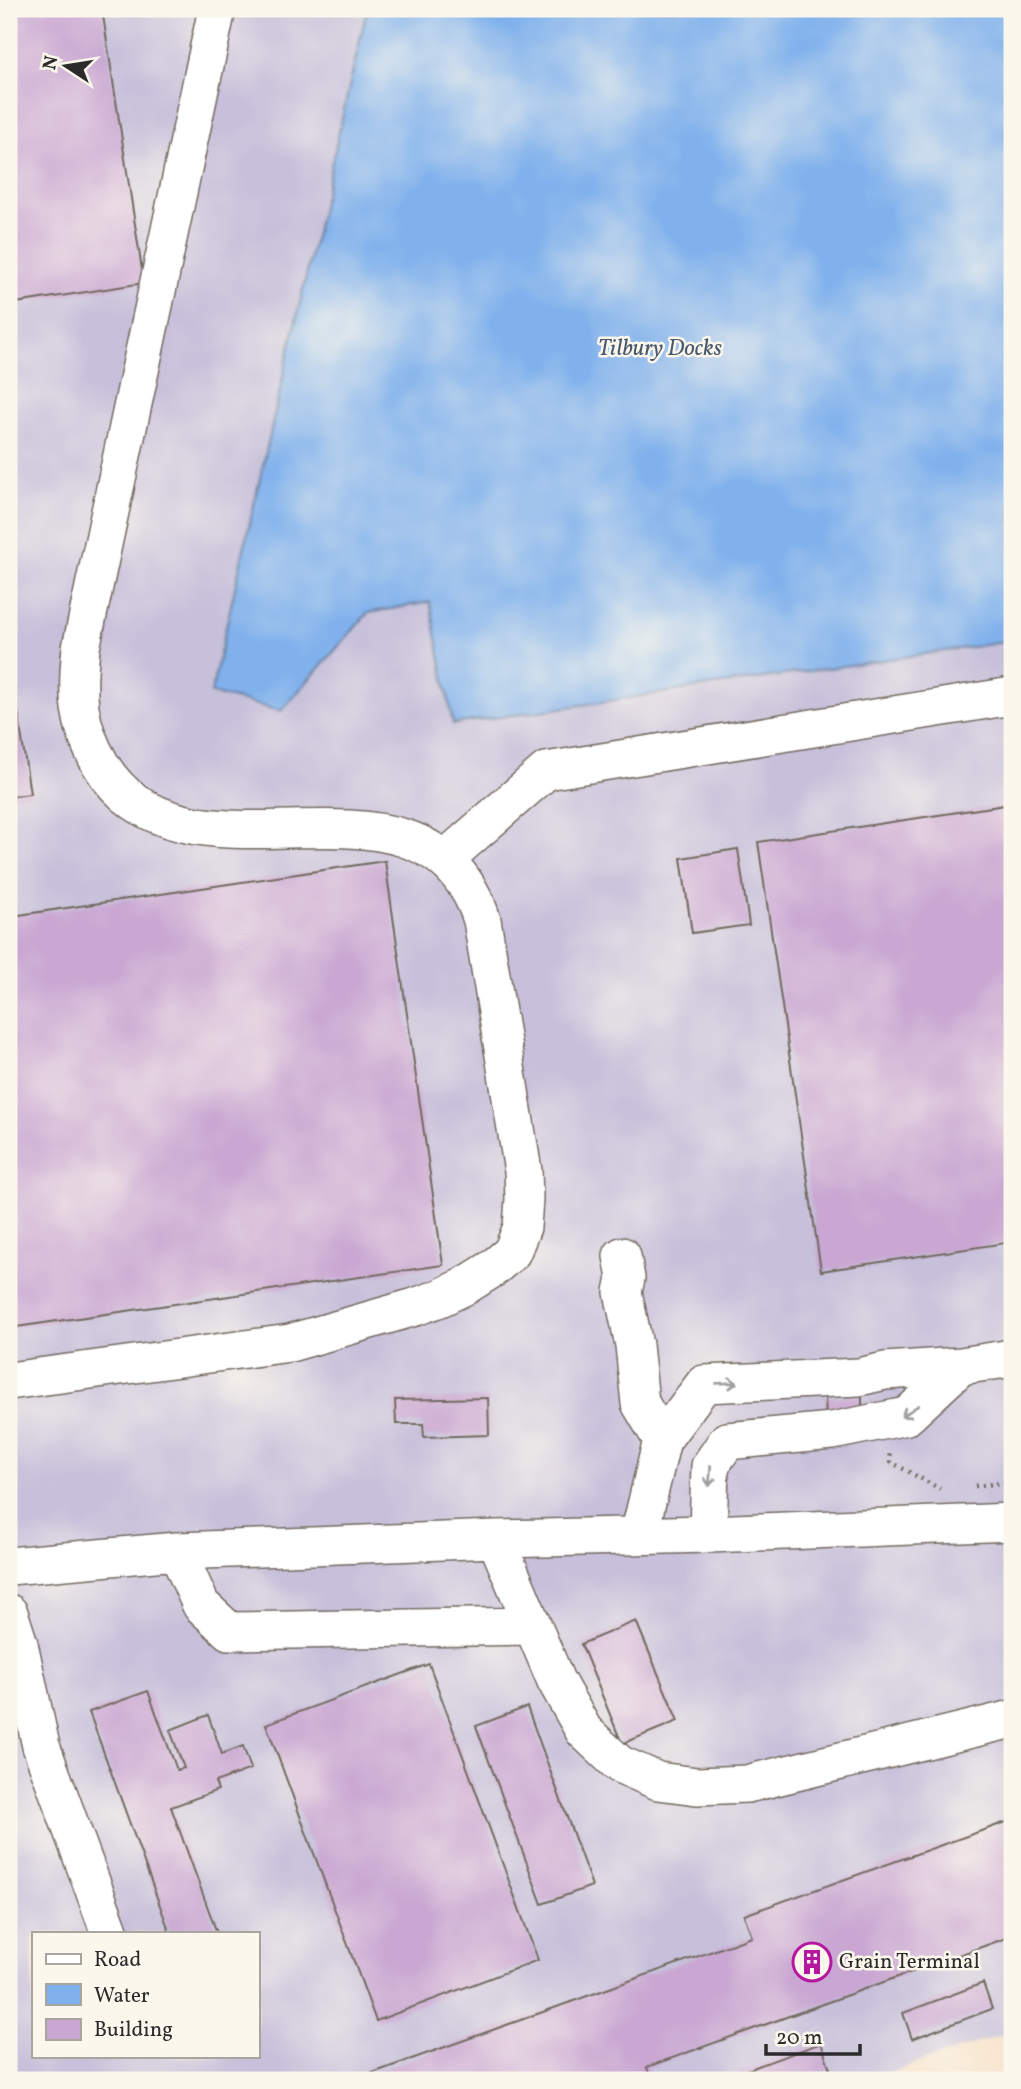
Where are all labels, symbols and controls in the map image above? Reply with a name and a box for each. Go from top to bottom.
north arrow [32,32,102,102]
text: N [37,53,66,72]
water label: Tilbury Docks [598,333,723,365]
one-way arrow [715,1377,738,1390]
one-way arrow [901,1403,920,1418]
one-way arrow [704,1464,717,1487]
legend [32,1932,259,2058]
building icon: Grain Terminal [791,1941,833,1983]
text: Road [94,1946,141,1975]
place label: Grain Terminal [839,1948,980,1977]
text: Water [94,1982,150,2011]
scale bar [766,2012,860,2056]
text: Building [94,2016,173,2045]
text: 20 m [776,2024,822,2053]

